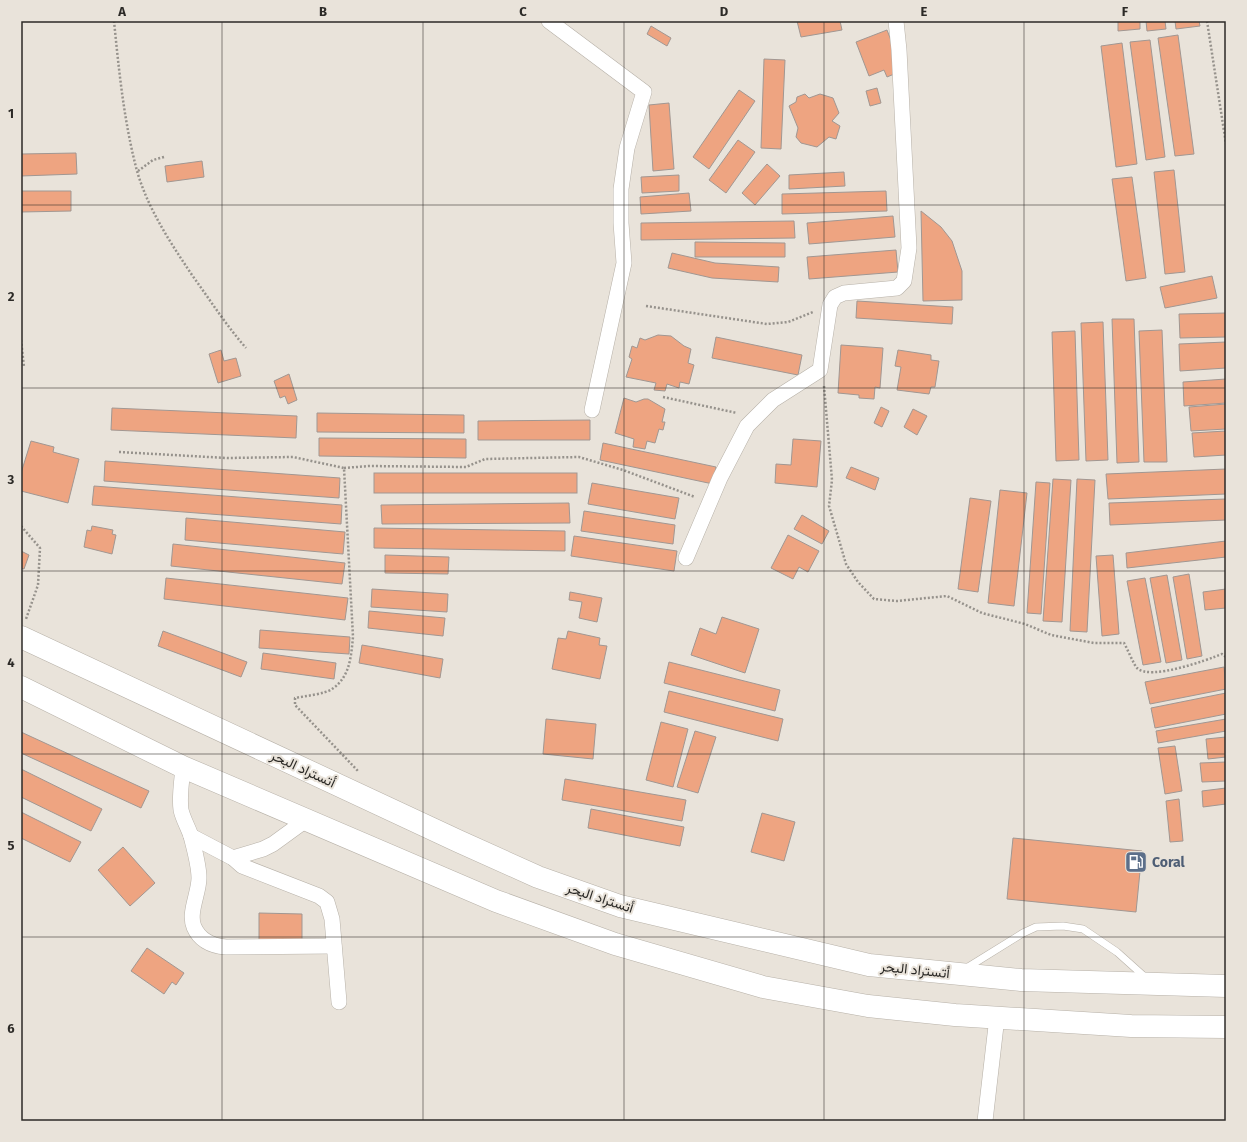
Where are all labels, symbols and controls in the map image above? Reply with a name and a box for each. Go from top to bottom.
text: A [117,4,126,19]
text: B [319,4,327,19]
text: C [519,4,527,19]
text: D [720,4,729,19]
text: E [921,4,928,19]
text: F [1122,4,1129,19]
text: 1 [8,106,14,121]
text: 2 [8,289,15,304]
text: 3 [7,472,15,487]
text: 4 [7,655,15,670]
street label: أتستراد البحر [267,746,338,791]
text: 5 [8,838,15,853]
fuel station icon: Coral [1123,849,1149,875]
place label: Coral [1152,854,1186,871]
street label: أتستراد البحر [563,879,636,917]
street label: أتستراد البحر [879,958,950,982]
text: 6 [7,1021,15,1036]

